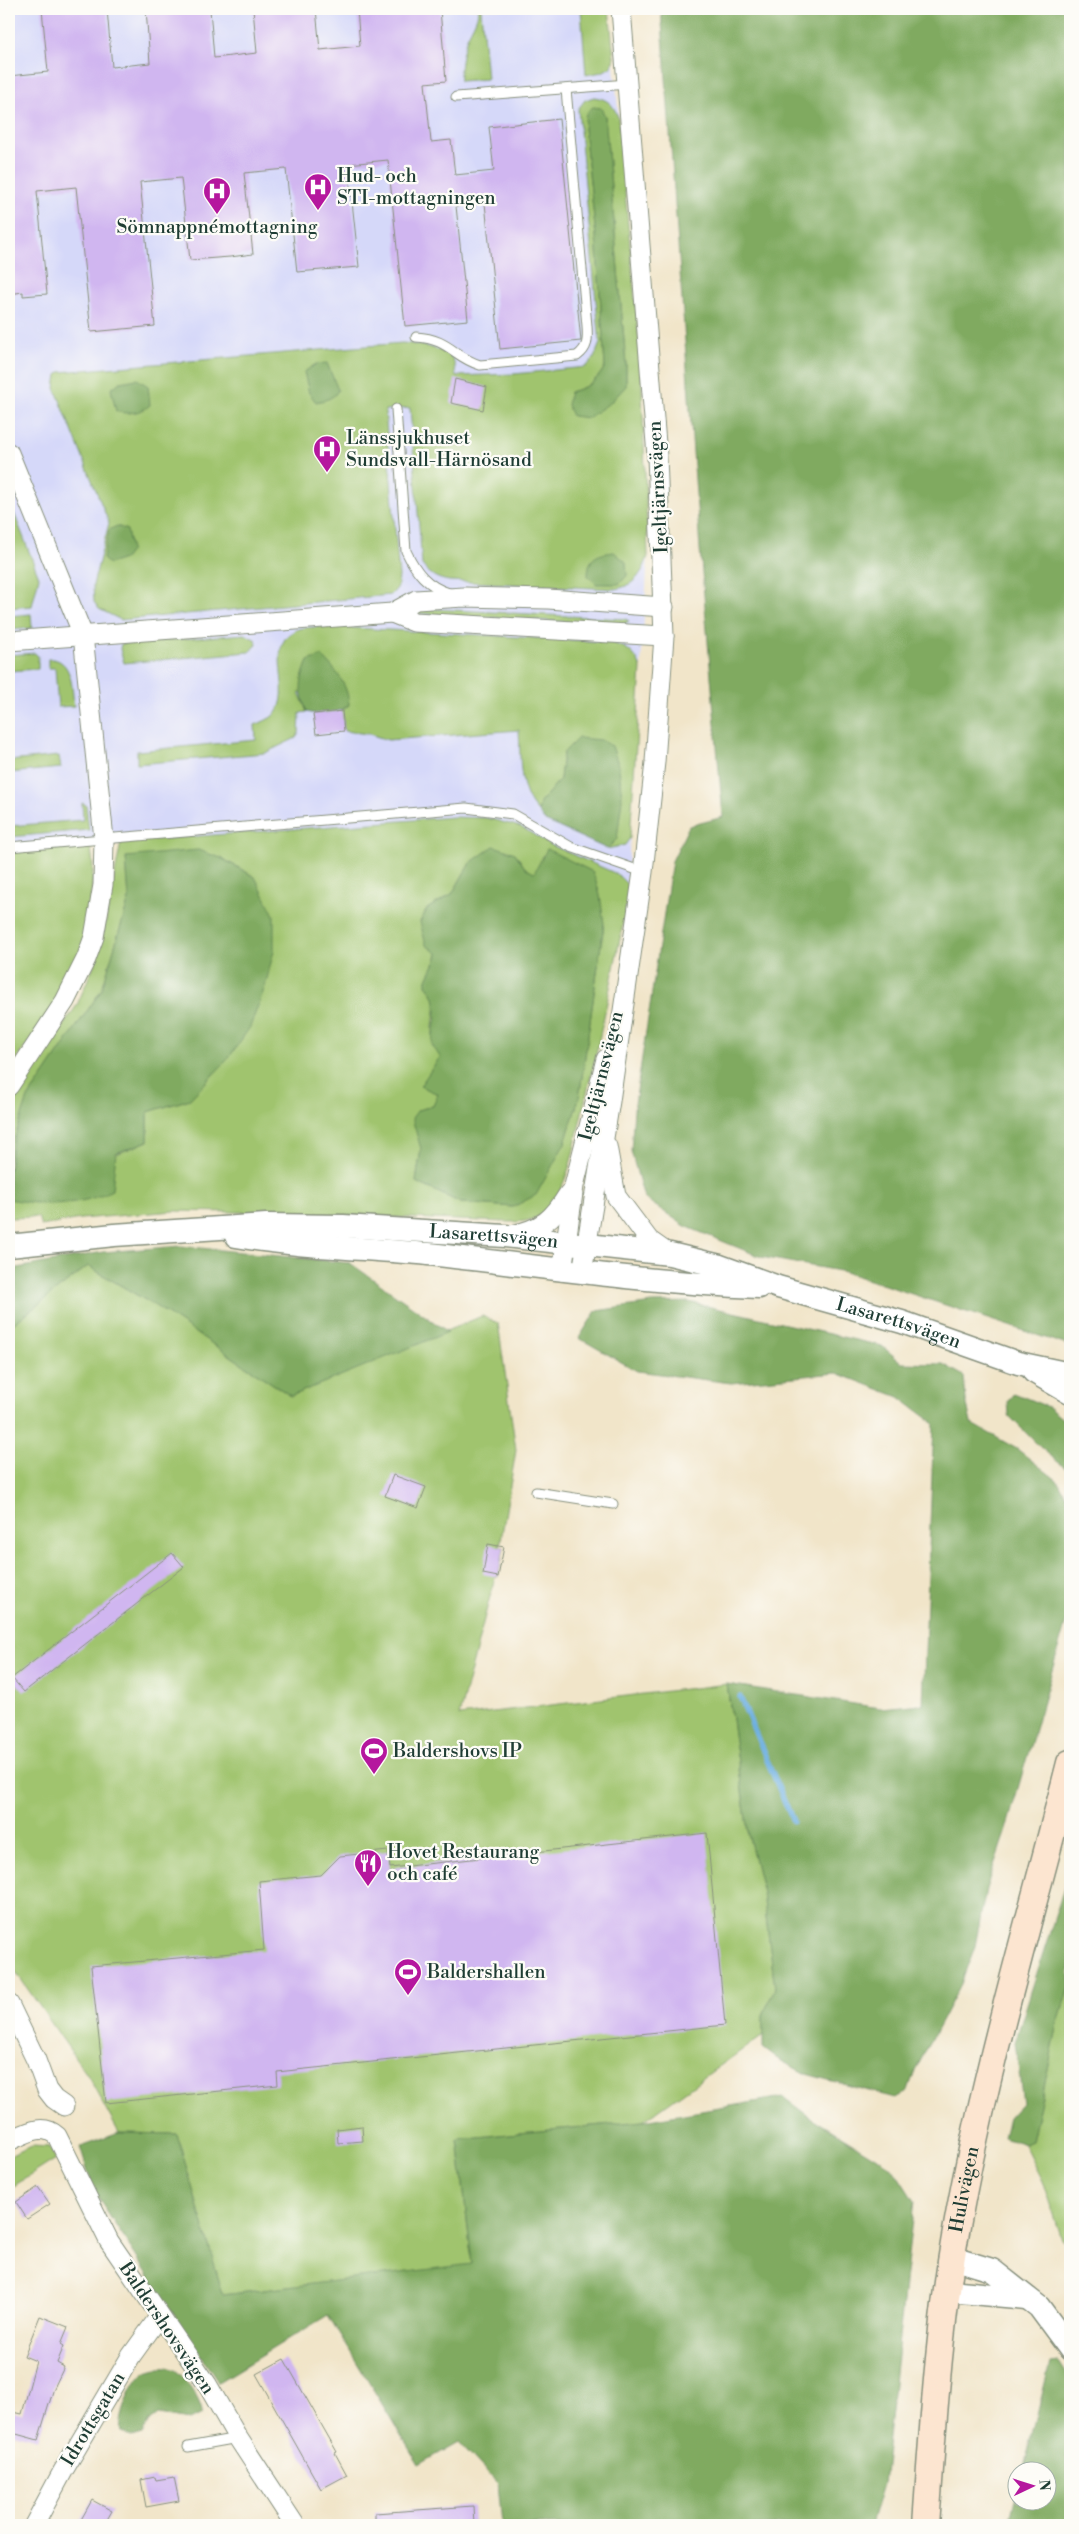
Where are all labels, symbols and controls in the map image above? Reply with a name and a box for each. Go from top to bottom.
place label: Hud- och STI-mottagningen [337,164,496,210]
hospital icon: Hud- och STI-mottagningen [303,172,333,211]
hospital icon: Sömnappnémottagning [202,176,232,215]
place label: Sömnappnémottagning [116,215,318,239]
street label: Igeltjärnsvägen [643,420,673,554]
place label: Länssjukhuset Sundsvall-Härnösand [346,426,532,472]
hospital icon: Länssjukhuset Sundsvall-Härnösand [312,434,342,473]
street label: Igeltjärnsvägen [573,1009,629,1143]
street label: Lasarettsvägen [428,1219,560,1254]
street label: Lasarettsvägen [833,1292,964,1354]
sports icon: Baldershovs IP [359,1736,389,1775]
place label: Baldershovs IP [392,1739,522,1763]
place label: Hovet Restaurang och café [387,1840,540,1886]
restaurant icon: Hovet Restaurang och café [353,1848,383,1887]
sports icon: Baldershallen [393,1957,423,1996]
place label: Baldershallen [426,1960,546,1984]
street label: Hulivägen [944,2144,984,2235]
street label: Baldershovsvägen [113,2256,220,2399]
street label: Idrottsgatan [55,2368,131,2470]
north arrow [1006,2462,1056,2512]
text: N [1035,2479,1053,2491]

